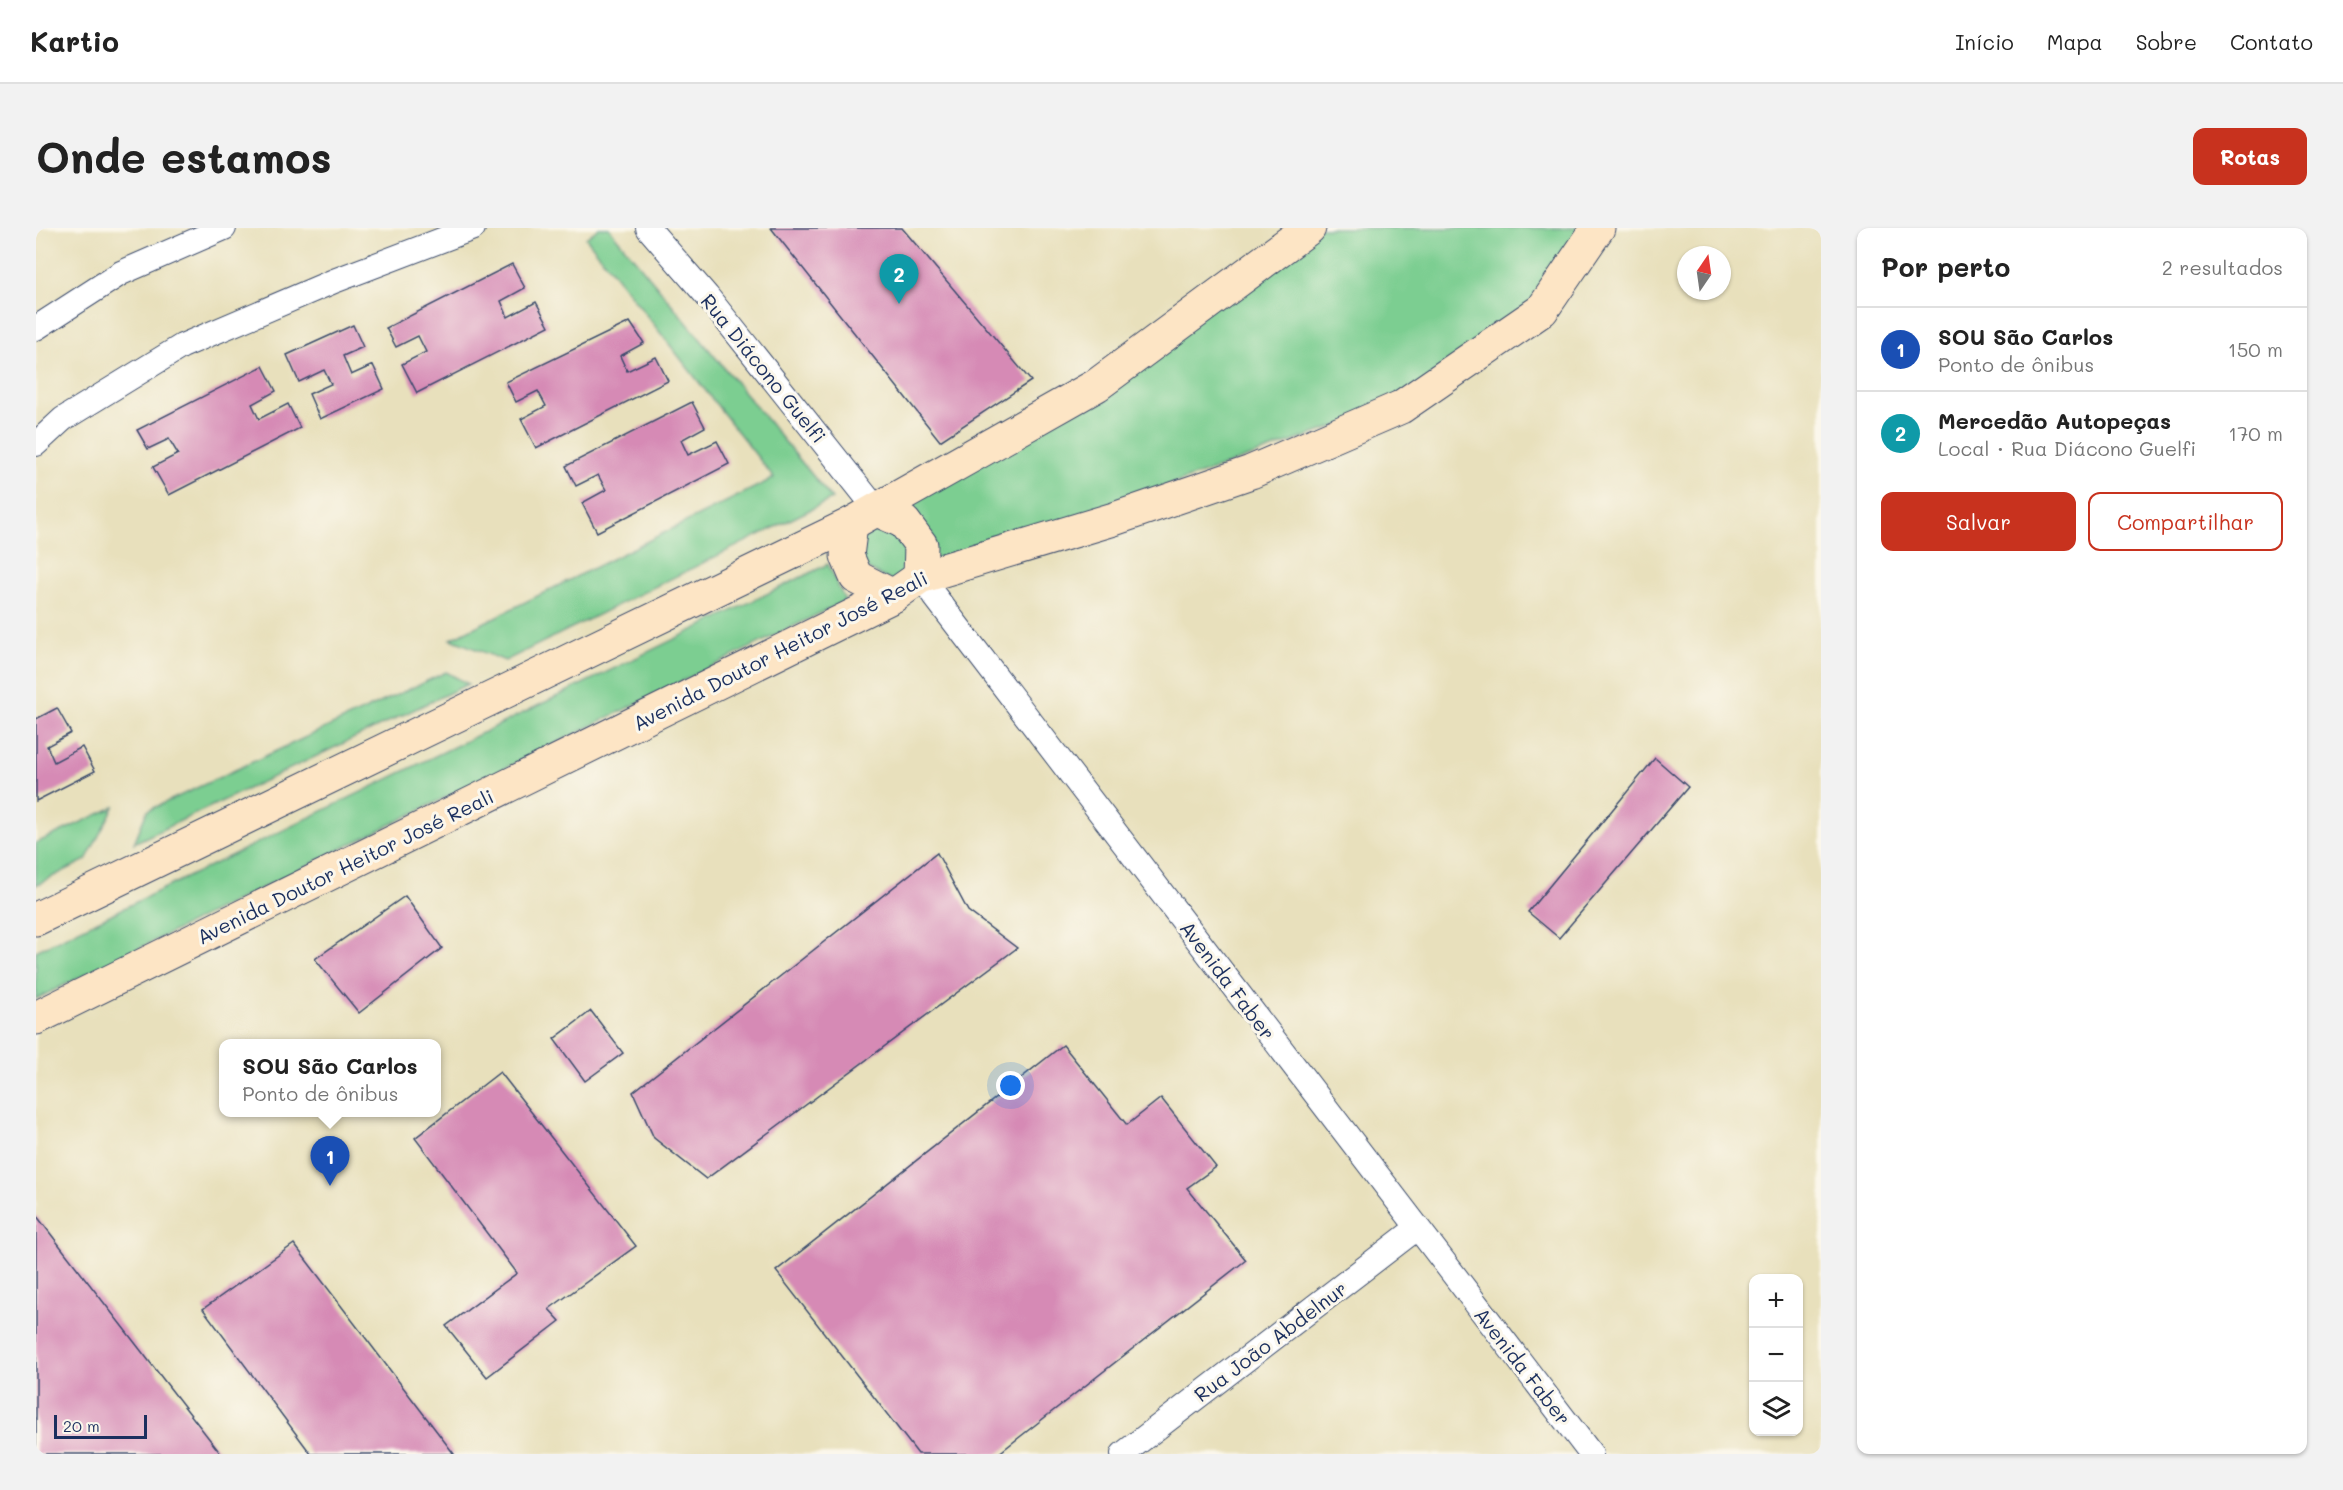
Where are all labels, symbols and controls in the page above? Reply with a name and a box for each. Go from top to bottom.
text: Kartio [30,23,119,59]
text: Início [1955,28,2014,55]
text: Mapa [2047,28,2103,55]
text: Sobre [2136,28,2197,55]
text: Contato [2230,28,2313,55]
button: Rotas [2193,128,2307,185]
text: Onde estamos [36,129,332,184]
north arrow [1677,246,1731,300]
text: Por perto [1881,250,2010,284]
pin: 2 [880,254,918,304]
text: 2 resultados [2162,254,2283,280]
street label: Rua Diácono Guelfi [696,288,832,448]
text: SOU São Carlos [1938,322,2113,351]
text: 1 [1896,336,1905,362]
text: 150 m [2228,336,2283,362]
text: Ponto de ônibus [1938,351,2094,377]
text: Mercedão Autopeças [1938,406,2171,435]
text: 2 [1895,420,1906,446]
text: 170 m [2228,420,2283,446]
text: Local · Rua Diácono Guelfi [1938,435,2196,461]
button: Salvar [1881,492,2076,551]
button: Compartilhar [2088,492,2283,551]
street label: Avenida Doutor Heitor José Reali [628,564,932,736]
street label: Avenida Doutor Heitor José Reali [192,783,498,949]
street label: Avenida Faber [1175,915,1281,1045]
popup [219,1039,441,1117]
text: SOU São Carlos [242,1051,418,1080]
your location [996,1071,1025,1100]
text: Ponto de ônibus [242,1080,399,1106]
pin: 1 [310,1136,350,1186]
map controls [1749,1274,1803,1436]
button: + [1749,1274,1803,1328]
street label: Rua João Abdelnur [1188,1275,1352,1407]
street label: Avenida Faber [1469,1302,1577,1430]
button: − [1749,1328,1803,1382]
button: layers [1749,1382,1803,1436]
scale bar [54,1412,147,1440]
text: 20 m [63,1415,100,1436]

